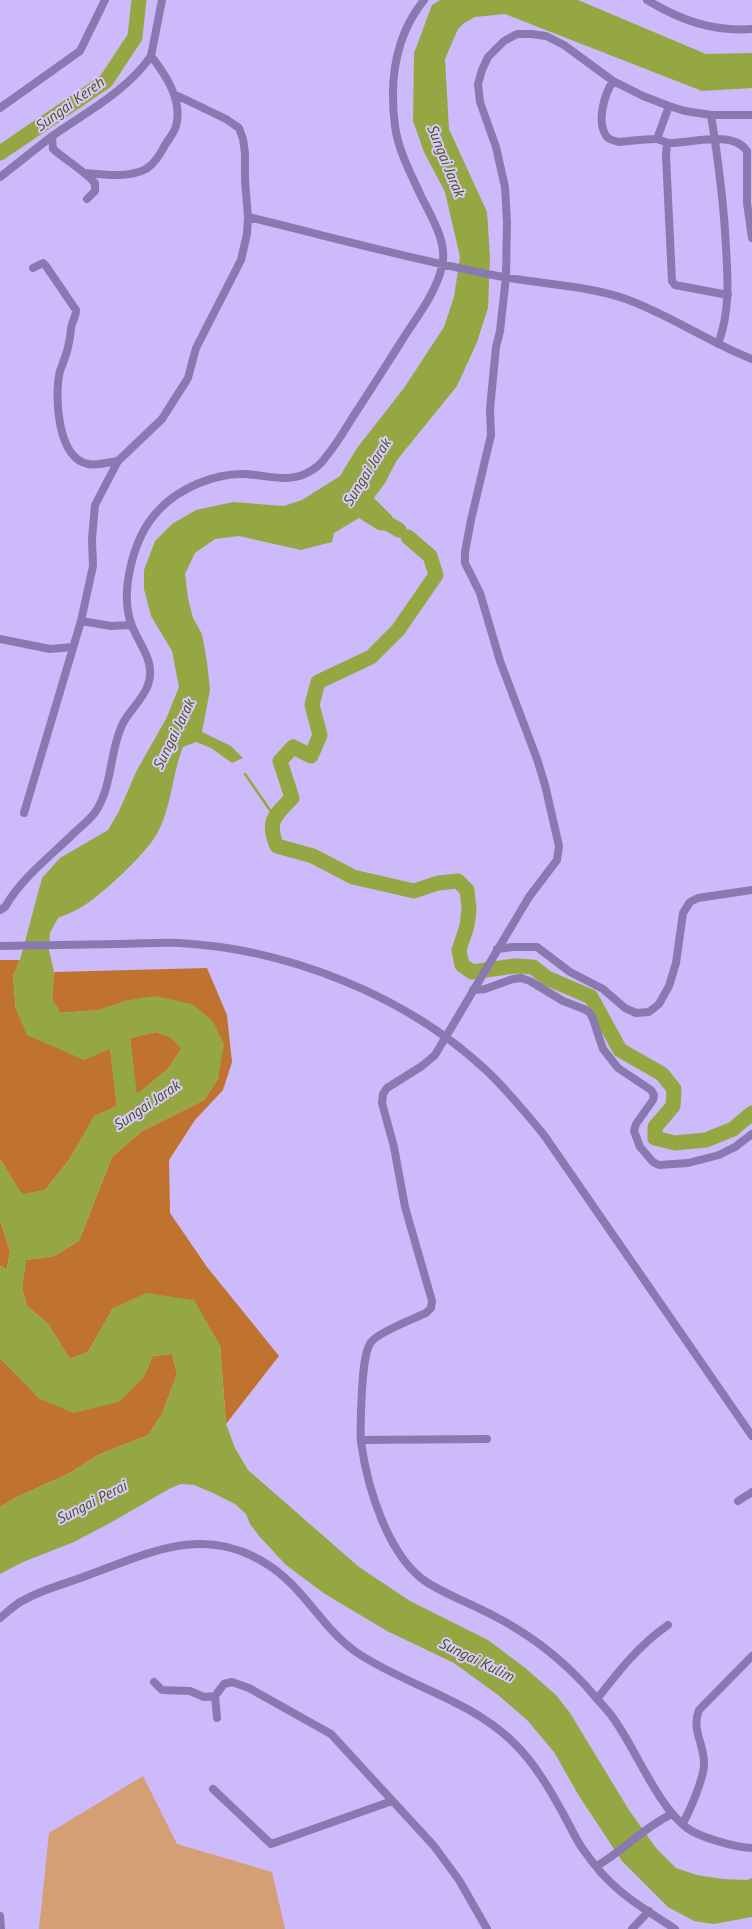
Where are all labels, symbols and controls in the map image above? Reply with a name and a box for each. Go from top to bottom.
water label: Sungai Kereh [31,72,108,135]
water label: Sungai Jarak [423,122,470,201]
water label: Sungai Jarak [338,433,396,509]
water label: Sungai Jarak [148,694,199,772]
water label: Sungai Jarak [110,1075,185,1134]
water label: Sungai Perai [53,1475,131,1527]
water label: Sungai Kulim [437,1633,518,1686]

